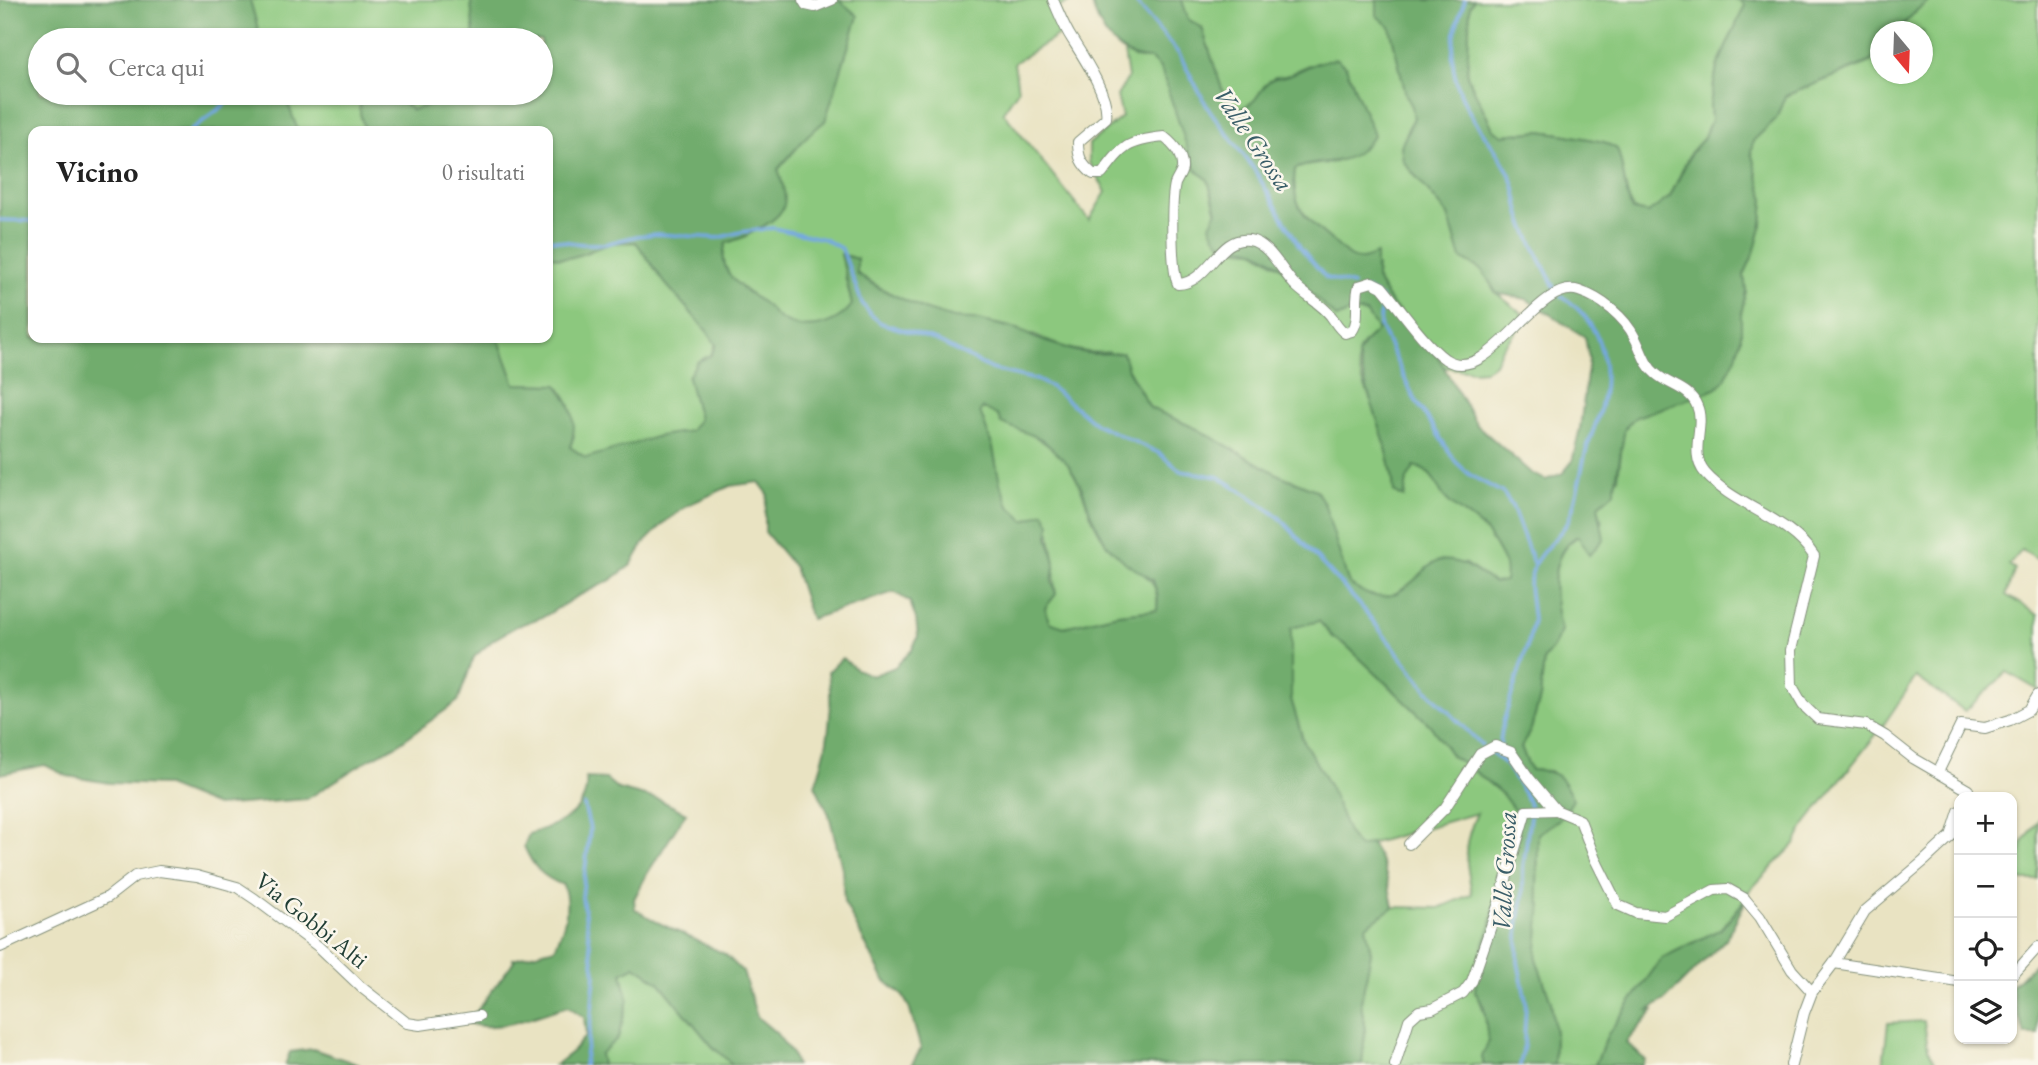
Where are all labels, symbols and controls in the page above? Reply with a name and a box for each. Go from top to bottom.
north arrow [1870,21,1933,84]
search box [28,28,553,105]
icon: search [52,48,90,86]
text: Cerca qui [108,50,205,84]
water label: Valle Grossa [1206,80,1302,198]
text: Vicino [56,152,138,191]
text: 0 risultati [442,157,525,187]
map controls [1954,792,2017,1044]
button: + [1954,792,2017,855]
water label: Valle Grossa [1484,810,1524,932]
button: − [1954,855,2017,918]
street label: Via Gobbi Alti [249,865,375,975]
button: locate [1954,918,2017,981]
button: layers [1954,981,2017,1044]

